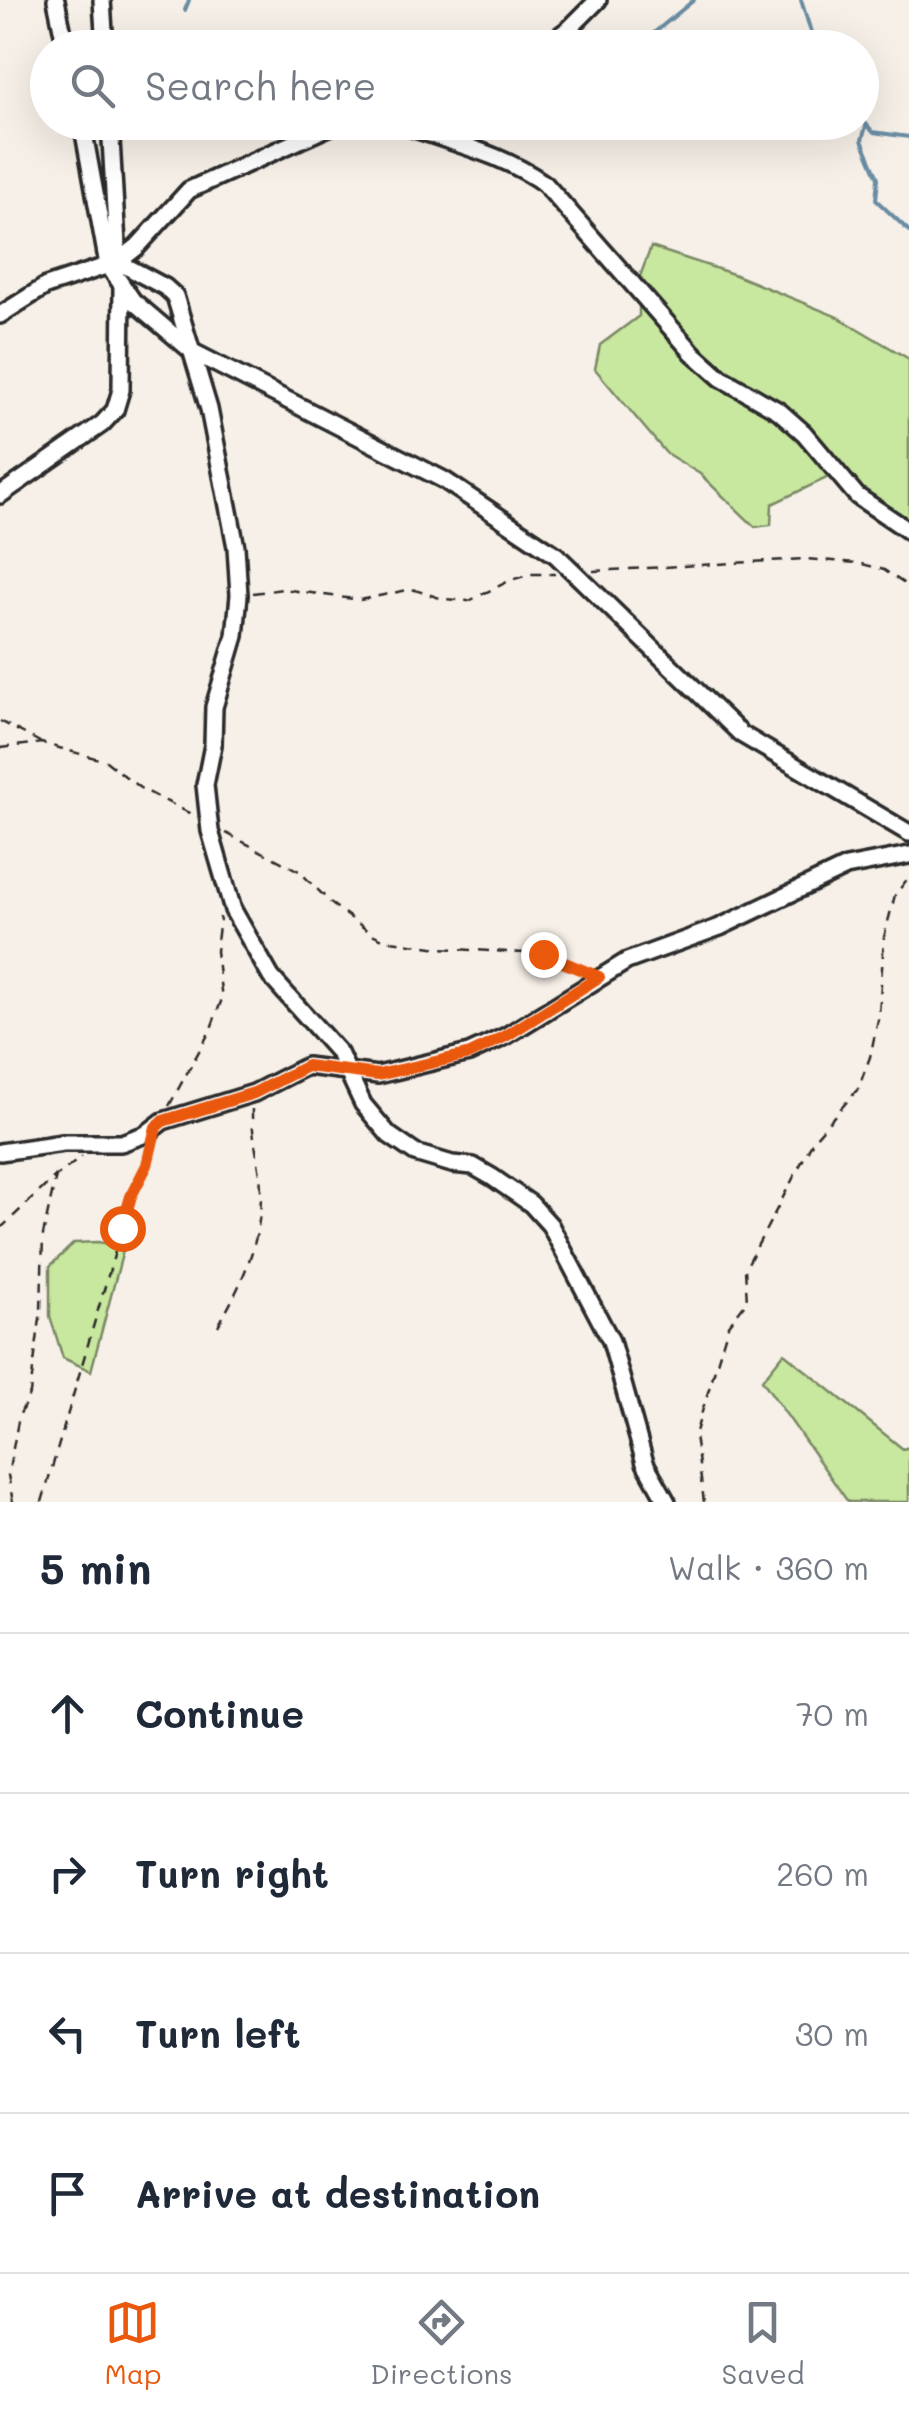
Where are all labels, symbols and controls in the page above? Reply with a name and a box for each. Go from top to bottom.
search box [30,30,879,140]
icon: search [65,58,120,113]
text: Search here [145,60,376,110]
route end [521,932,567,978]
route start [100,1206,146,1252]
text: 5 min [40,1540,151,1595]
text: Walk · 360 m [668,1546,869,1588]
icon: ahead [40,1686,95,1741]
text: Continue [135,1688,304,1738]
text: 70 m [796,1692,869,1734]
icon: right [40,1846,95,1901]
text: Turn right [135,1848,329,1898]
text: 260 m [776,1852,869,1894]
icon: left [40,2006,95,2061]
text: Turn left [135,2008,301,2058]
text: 30 m [795,2012,869,2054]
icon: arrive [40,2166,95,2221]
text: Arrive at destination [135,2168,540,2218]
tab: Map [104,2295,161,2391]
tab: Directions [370,2295,513,2391]
tab: Saved [721,2295,805,2391]

